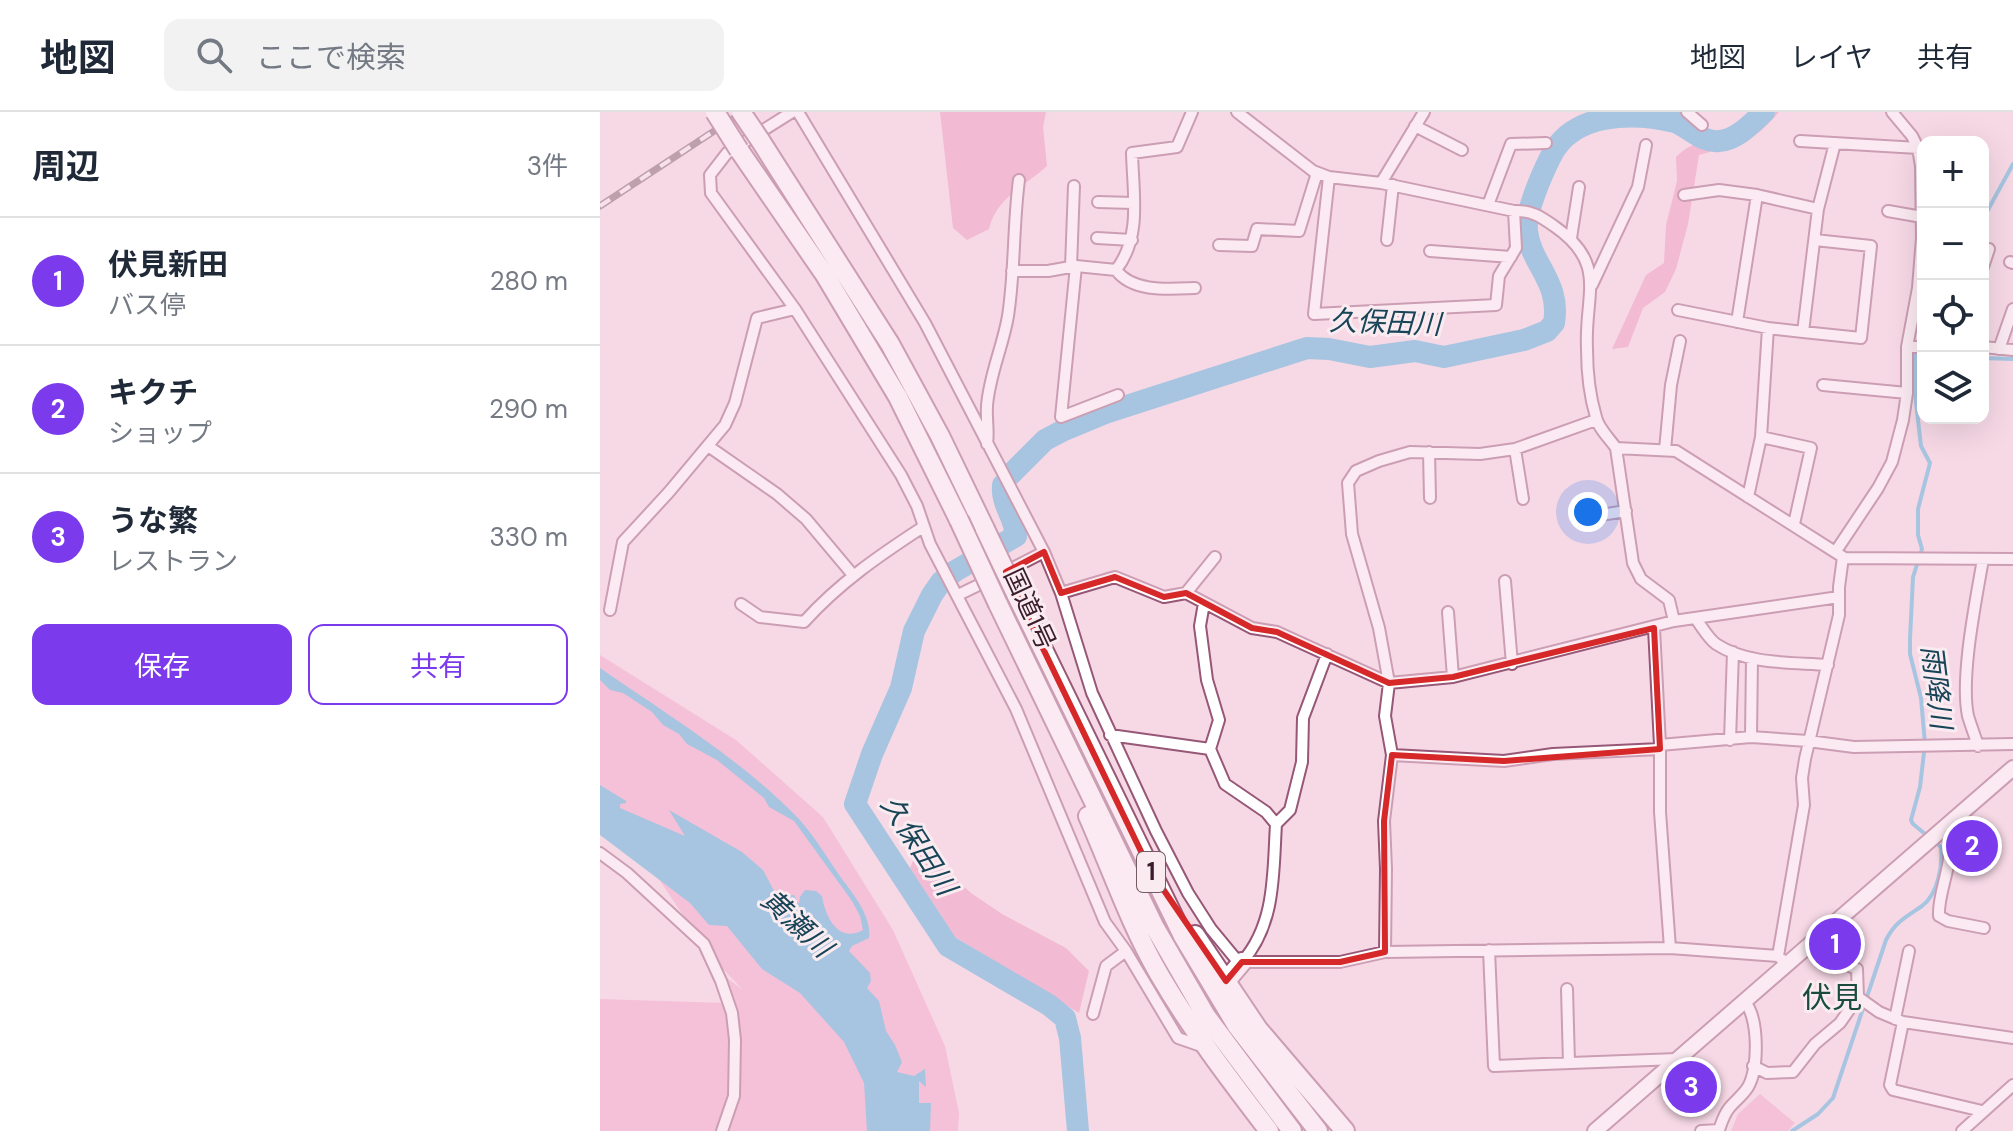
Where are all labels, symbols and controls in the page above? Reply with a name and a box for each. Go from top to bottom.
search box [164,19,724,91]
text: 地図 [40,33,116,83]
icon: search [192,33,236,77]
text: ここで検索 [256,38,406,77]
text: 地図 [1690,39,1746,76]
text: レイヤ [1790,39,1873,76]
text: 共有 [1917,39,1973,76]
map controls [1917,136,1989,424]
button: + [1917,136,1989,208]
text: 周辺 [32,144,100,189]
text: 3件 [527,149,568,183]
button: − [1917,208,1989,280]
text: 伏見新田 [108,245,228,284]
text: 1 [53,264,63,298]
text: 280 m [490,264,568,298]
button: locate [1917,280,1989,352]
text: バス停 [108,288,186,322]
water label: 久保田川 [1328,302,1445,343]
button: layers [1917,352,1989,424]
text: キクチ [108,373,198,412]
text: 2 [50,392,66,426]
text: 290 m [489,392,568,426]
text: ショップ [108,416,212,450]
your location [1568,492,1608,532]
text: うな繁 [108,501,198,540]
text: 3 [50,520,66,554]
text: 330 m [489,520,568,554]
text: レストラン [108,544,238,578]
street label: 国道1号 [996,563,1064,655]
button: 保存 [32,624,292,705]
button: 共有 [308,624,568,705]
water label: 雨降川 [1913,643,1960,734]
water label: 久保田川 [873,788,966,905]
pin: 2 [1946,816,1998,876]
road number: 1 [1137,852,1165,892]
water label: 黄瀬川 [753,881,842,968]
pin: 1 [1809,914,1861,974]
district label: 伏見 [1802,978,1862,1017]
pin: 3 [1665,1057,1717,1117]

